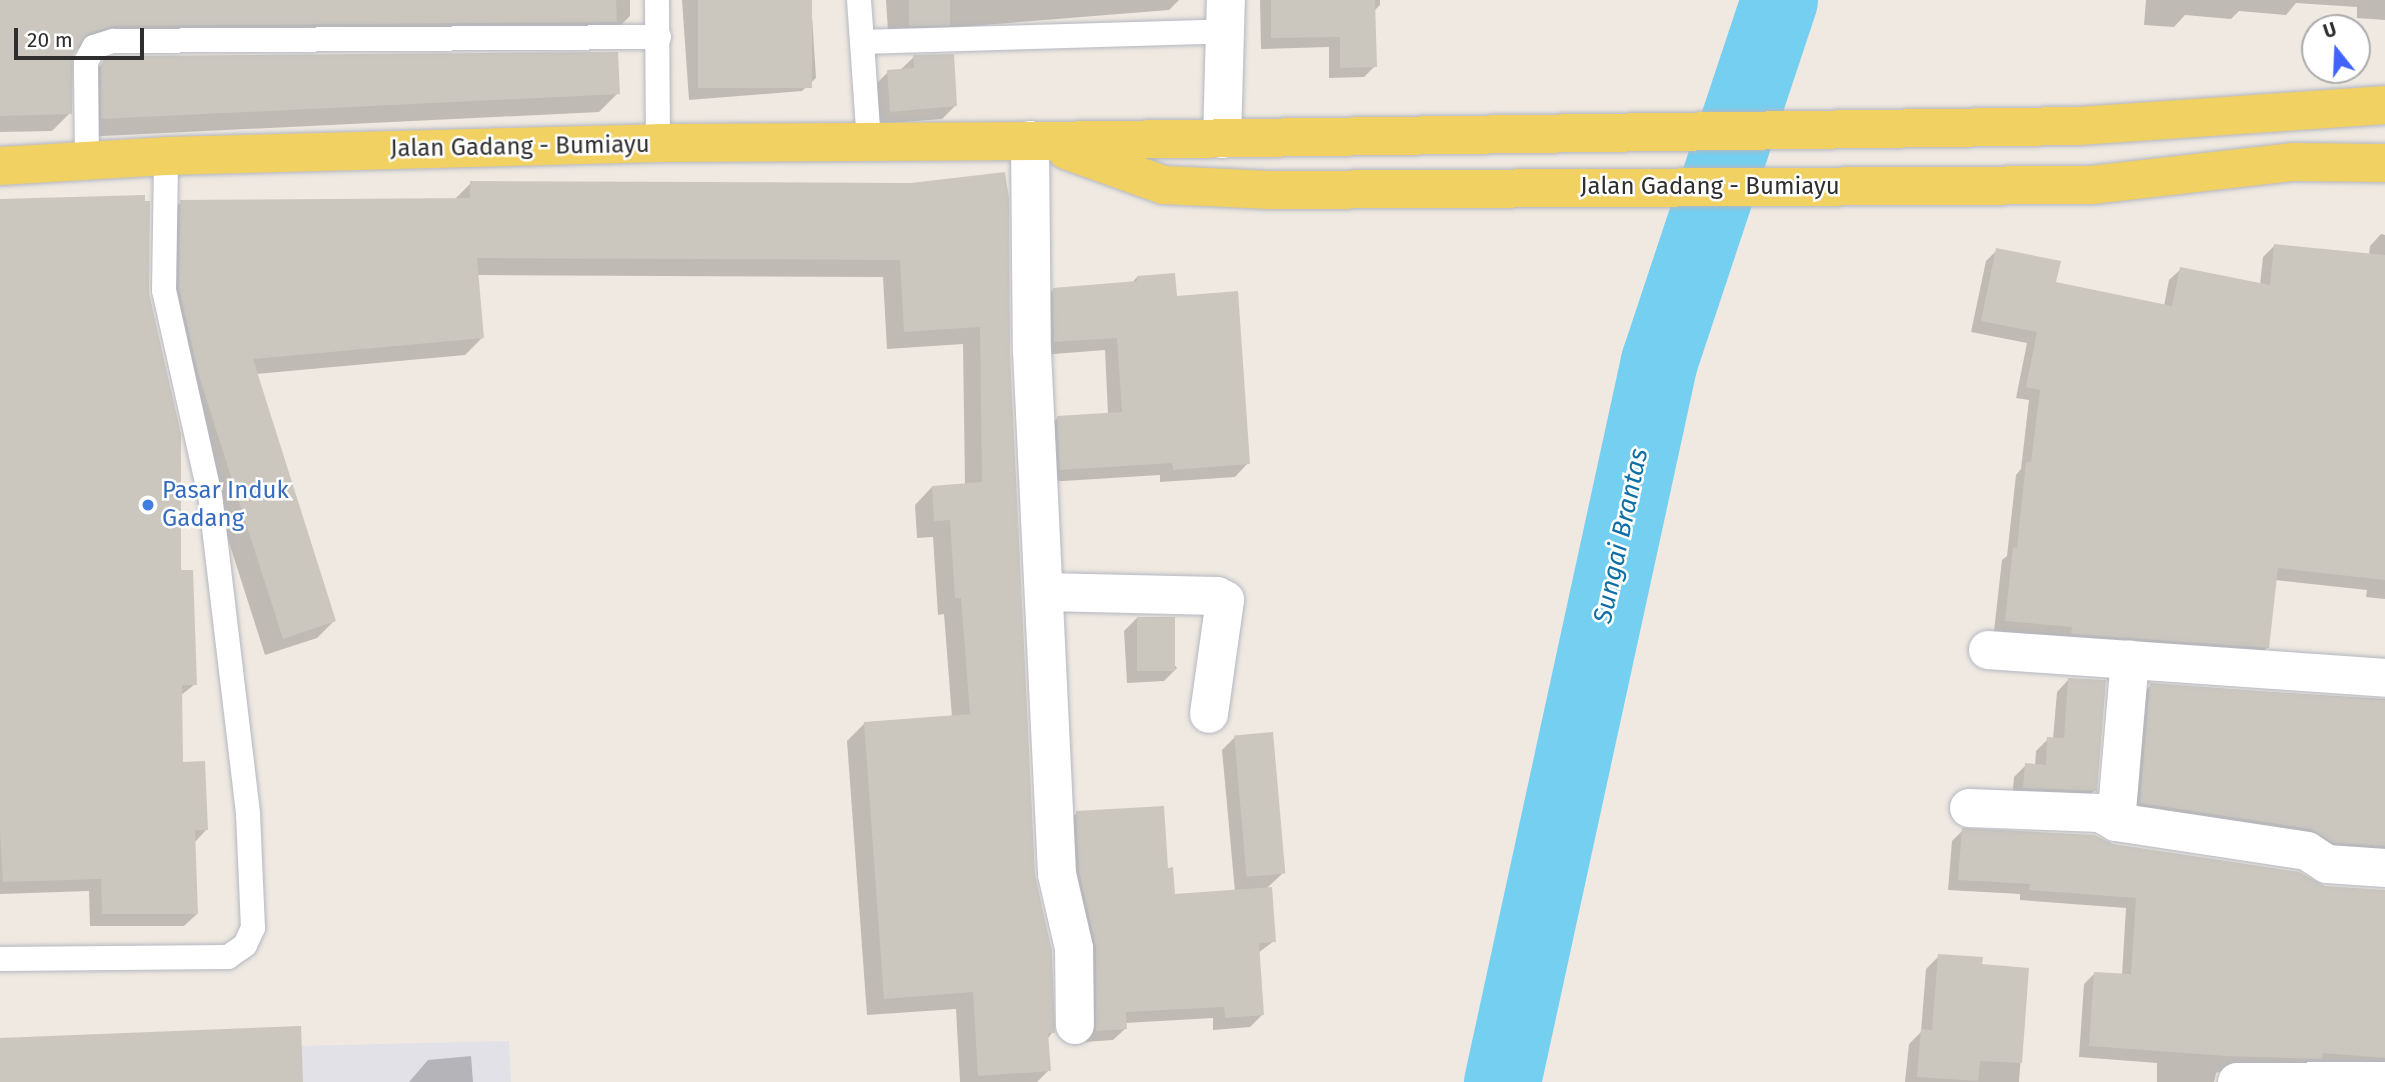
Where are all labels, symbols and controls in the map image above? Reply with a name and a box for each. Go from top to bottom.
scale bar [18,14,147,58]
north arrow [2301,14,2371,84]
text: U [2321,18,2339,43]
text: 20 m [27,27,73,53]
street label: Jalan Gadang - Bumiayu [390,130,650,164]
street label: Jalan Gadang - Bumiayu [1580,173,1840,201]
water label: Sungai Brantas [1587,446,1655,626]
place label: Pasar Induk Gadang [162,477,289,533]
marker: Pasar Induk Gadang [140,497,156,513]

